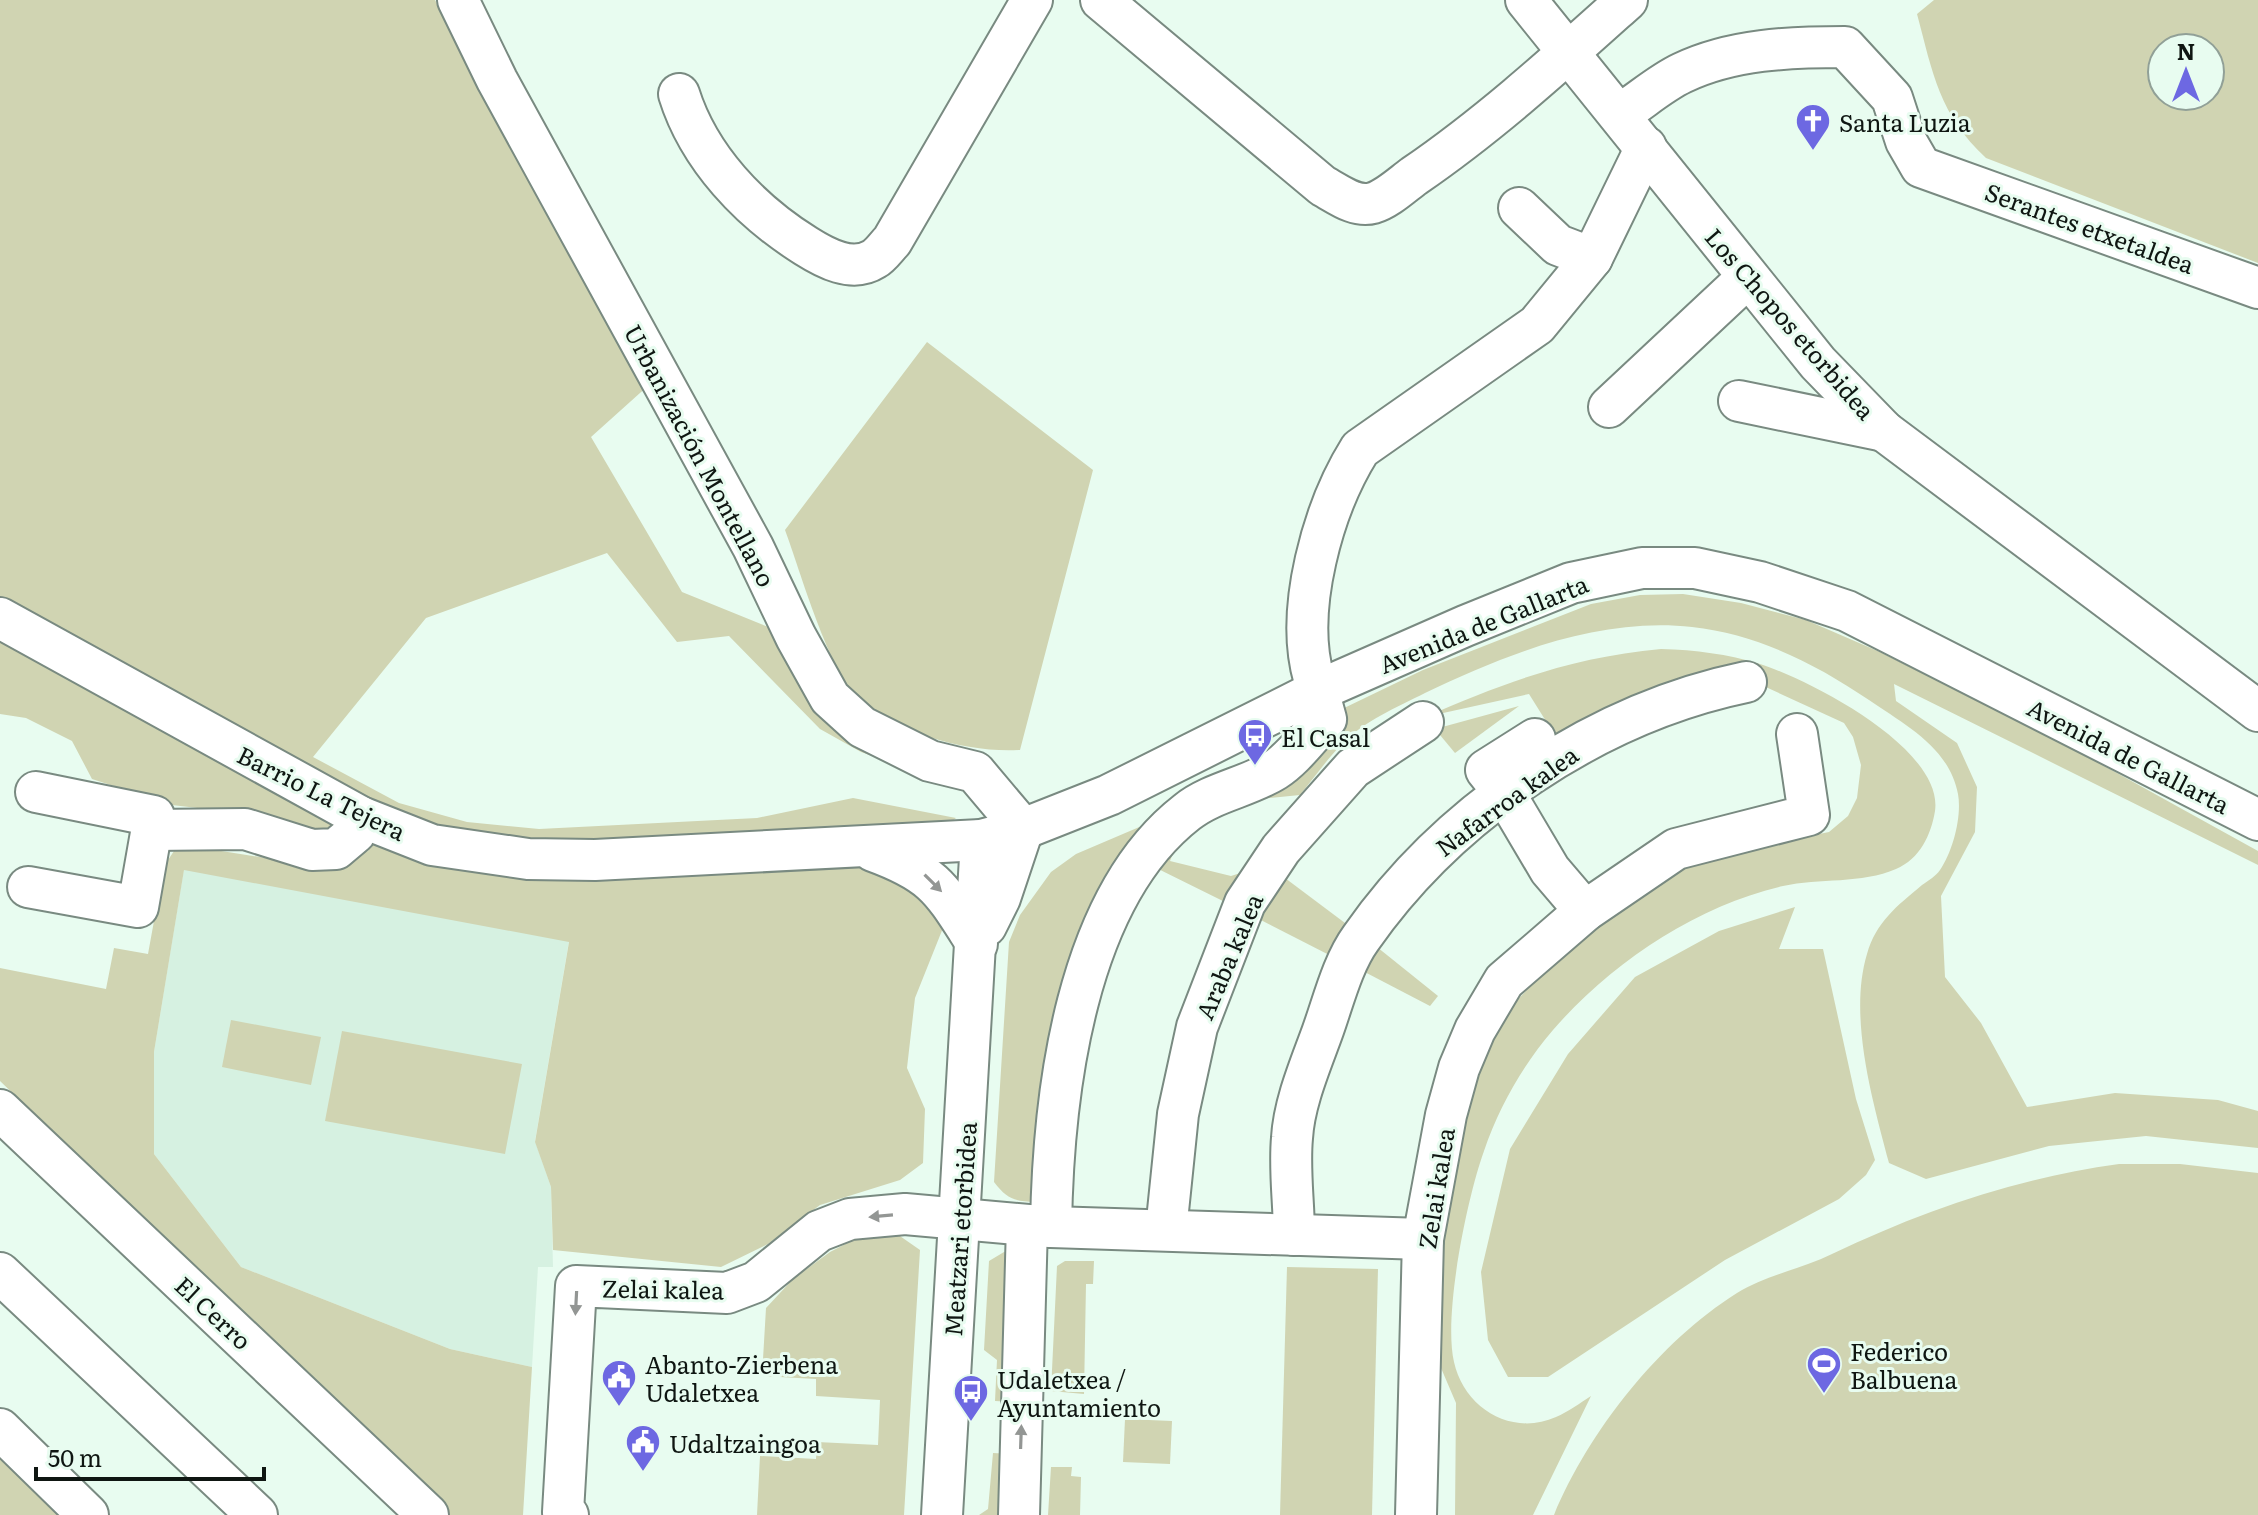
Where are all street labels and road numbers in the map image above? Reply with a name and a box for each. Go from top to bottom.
street label: Serantes etxetaldea [1981,173,2199,281]
street label: Los Chopos etorbidea [1698,220,1884,426]
street label: Urbanización Montellano [617,318,785,592]
street label: Avenida de Gallarta [1373,565,1593,681]
street label: Avenida de Gallarta [2022,689,2236,821]
street label: Barrio La Tejera [232,736,412,848]
street label: Nafarroa kalea [1428,736,1585,864]
street label: Araba kalea [1186,888,1270,1024]
street label: Meatzari etorbidea [934,1120,984,1338]
street label: Zelai kalea [1408,1125,1462,1251]
street label: El Cerro [168,1267,260,1357]
street label: Zelai kalea [602,1269,725,1307]

